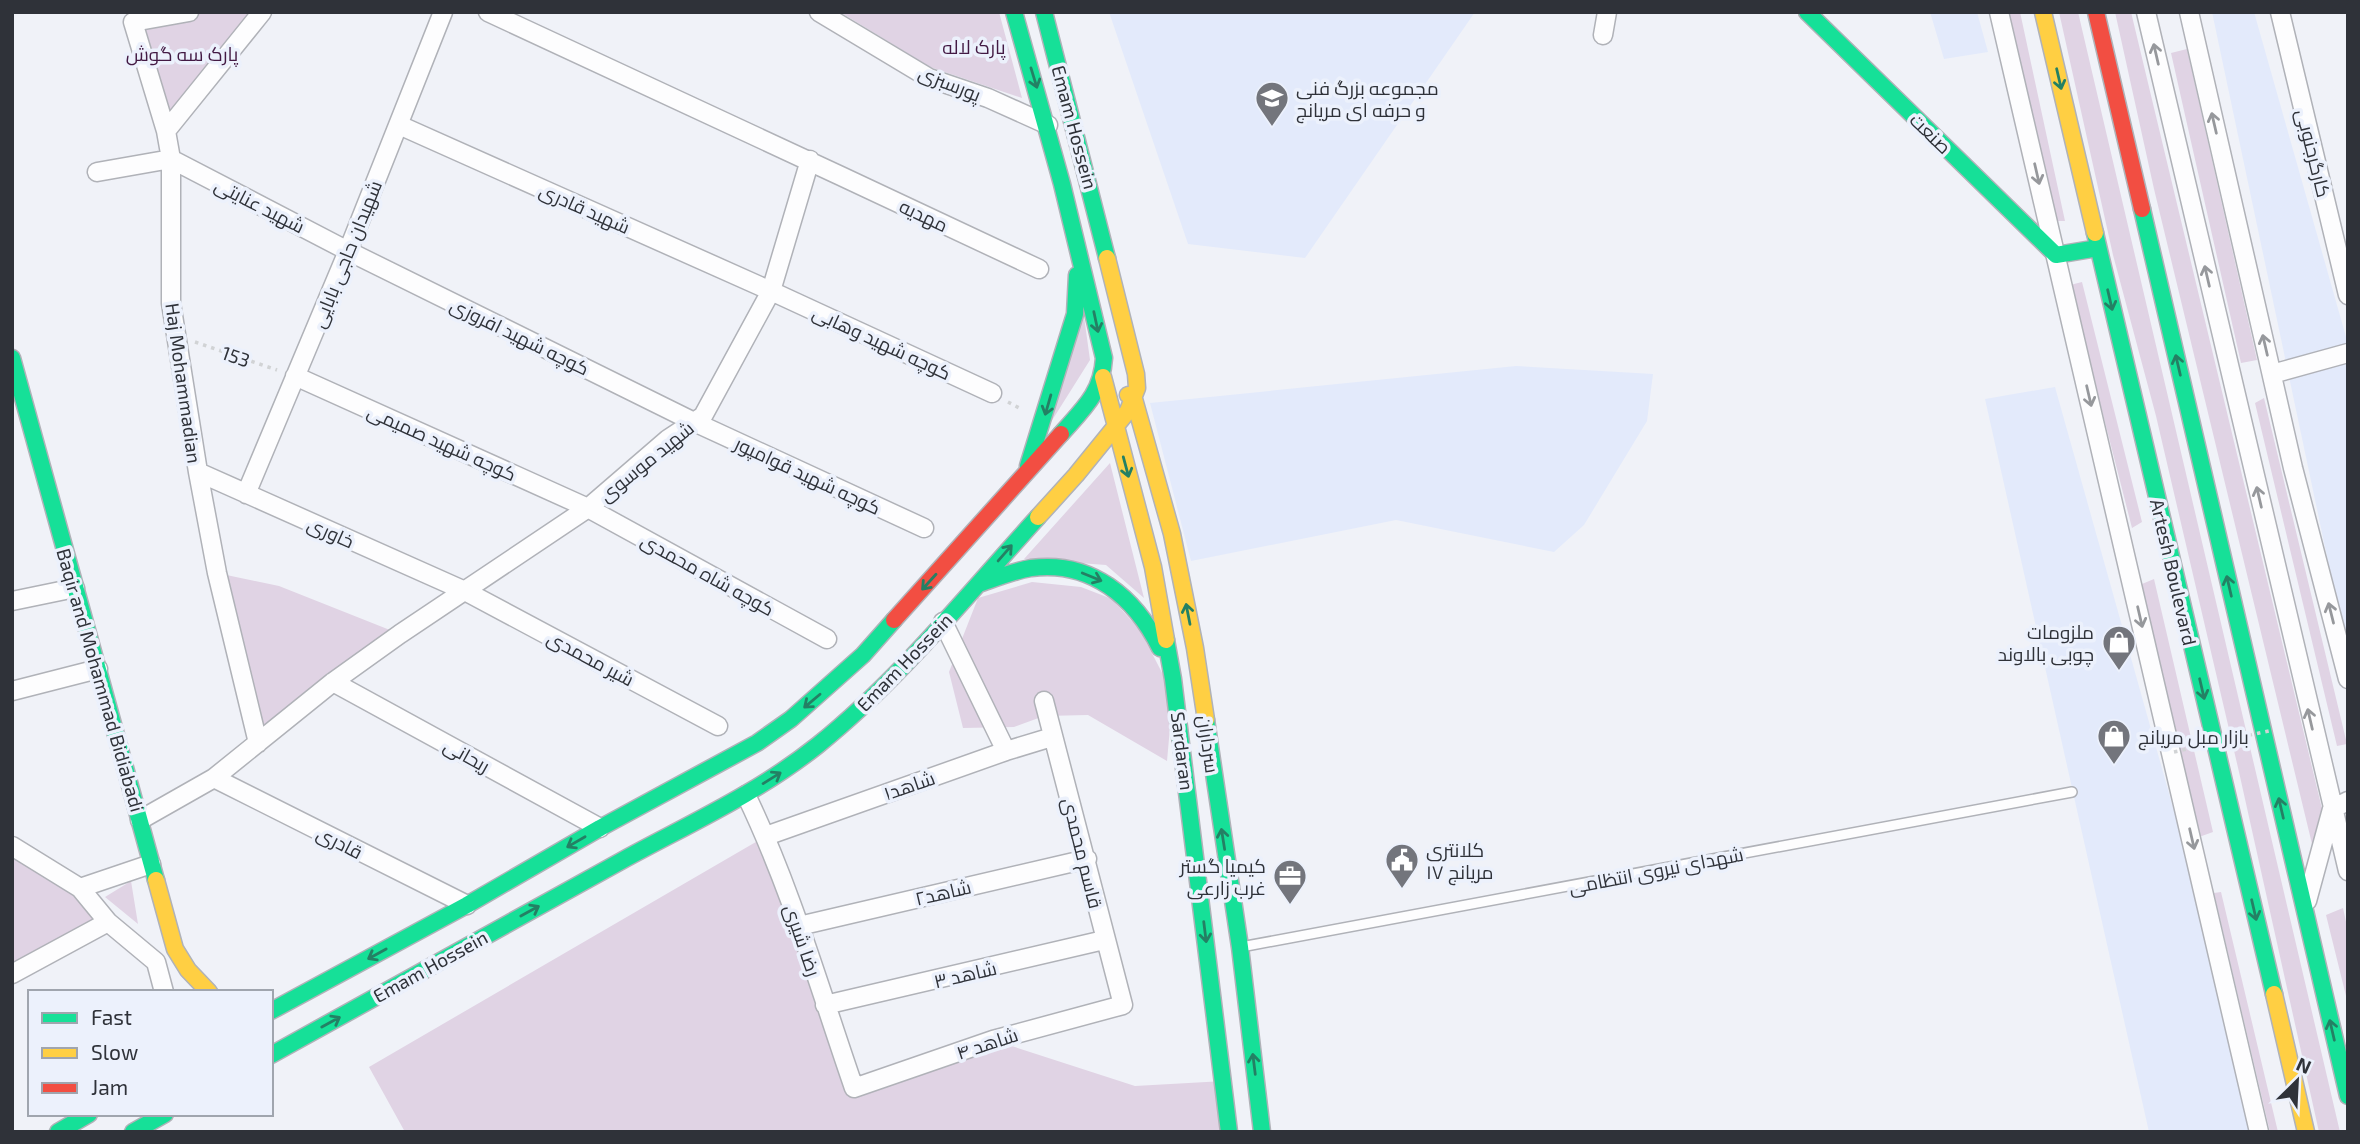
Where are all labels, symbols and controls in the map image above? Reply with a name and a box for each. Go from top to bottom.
park label: پارک لاله [942,35,1006,60]
park label: پارک سه گوش [126,42,238,67]
one-way arrow [2149,43,2162,66]
street label: پورسبزی [915,60,984,108]
street label: Emam Hossein [1047,63,1103,191]
one-way arrow [1028,66,1041,88]
one-way arrow [2053,67,2066,90]
place label: مجموعه بزرگ فنی و حرفه ای مریانج [1296,76,1439,124]
school or university icon: مجموعه بزرگ فنی و حرفه ای مریانج [1253,79,1291,128]
street label: کارگرجنوبی [2291,107,2336,200]
street label: صنعت [1905,108,1957,158]
one-way arrow [2207,112,2220,135]
one-way arrow [2031,162,2044,185]
street label: شهید عنایتی [211,172,309,238]
street label: شهیدان حاجی بابایی [306,177,387,331]
street label: شهید قادری [536,178,634,239]
street label: مهدیه [896,194,952,237]
one-way arrow [2200,265,2214,288]
one-way arrow [2104,288,2118,311]
street label: کوچه شهید افروزی [446,292,593,381]
street label: کوچه شهید وهابی [808,300,955,386]
street label: Haj Mohammadian [161,301,207,465]
one-way arrow [1089,310,1103,333]
one-way arrow [2258,334,2271,357]
street label: 153 [219,341,253,371]
one-way arrow [2170,354,2184,377]
one-way arrow [2082,384,2096,407]
one-way arrow [1040,394,1053,416]
street label: کوچه شهید صمیمی [363,399,520,487]
street label: شهید موسوی [594,416,699,507]
street label: کوچه شهید قوامپور [730,431,885,521]
one-way arrow [1120,455,1133,478]
one-way arrow [2252,486,2265,509]
street label: Artesh Boulevard [2146,496,2202,648]
street label: خاوری [304,512,358,553]
street label: کوچه شاه محمدی [636,528,779,622]
one-way arrow [997,544,1013,562]
street label: Baqir and Mohammad Bidiabadi [52,546,150,814]
one-way arrow [1080,571,1102,584]
one-way arrow [921,573,937,591]
one-way arrow [2222,575,2235,598]
one-way arrow [2324,602,2337,625]
one-way arrow [1181,603,1195,626]
one-way arrow [2134,605,2147,628]
street label: Emam Hossein [851,608,957,716]
place label: ملزومات چوبی بالاوند [1998,620,2094,667]
shop icon: ملزومات چوبی بالاوند [2100,623,2138,672]
street label: شیر محمدی [543,626,638,691]
one-way arrow [2196,677,2209,700]
one-way arrow [804,693,822,709]
one-way arrow [2303,708,2317,731]
street label: Sardaran [1167,710,1199,792]
street label: سرداران [1193,714,1224,775]
shop icon: بازار مبل مریانج [2095,717,2133,766]
place label: بازار مبل مریانج [2138,725,2249,751]
street label: ریحانی [440,733,494,778]
street label: شاهد۱ [880,766,938,804]
one-way arrow [762,771,782,785]
street label: قاسم محمدی [1055,795,1108,911]
one-way arrow [2273,797,2287,820]
street label: قادری [313,821,367,864]
one-way arrow [2185,827,2199,850]
one-way arrow [1217,828,1230,850]
one-way arrow [566,835,586,849]
place label: کلانتری ۱۷ مریانج [1426,838,1494,886]
public building icon: کلانتری ۱۷ مریانج [1383,841,1421,890]
street label: شهدای نیروی انتظامی [1567,842,1745,899]
place label: کیمیا گستر غرب زارعی [1179,854,1266,900]
office icon: کیمیا گستر غرب زارعی [1271,857,1309,906]
street label: شاهد۲ [913,874,973,910]
one-way arrow [2248,898,2261,921]
street label: رضا شیری [779,901,826,979]
one-way arrow [519,904,539,918]
one-way arrow [1199,920,1212,943]
street label: Emam Hossein [369,925,491,1007]
one-way arrow [368,947,388,961]
street label: شاهد ۳ [931,956,999,992]
legend [28,990,273,1116]
text: Fast [91,1004,132,1029]
one-way arrow [320,1015,341,1028]
one-way arrow [2325,1019,2338,1041]
street label: شاهد ۴ [953,1022,1021,1064]
text: Slow [91,1039,138,1064]
north arrow [2262,1046,2332,1116]
text: N [2293,1052,2315,1078]
one-way arrow [1247,1053,1260,1076]
text: Jam [91,1074,128,1099]

